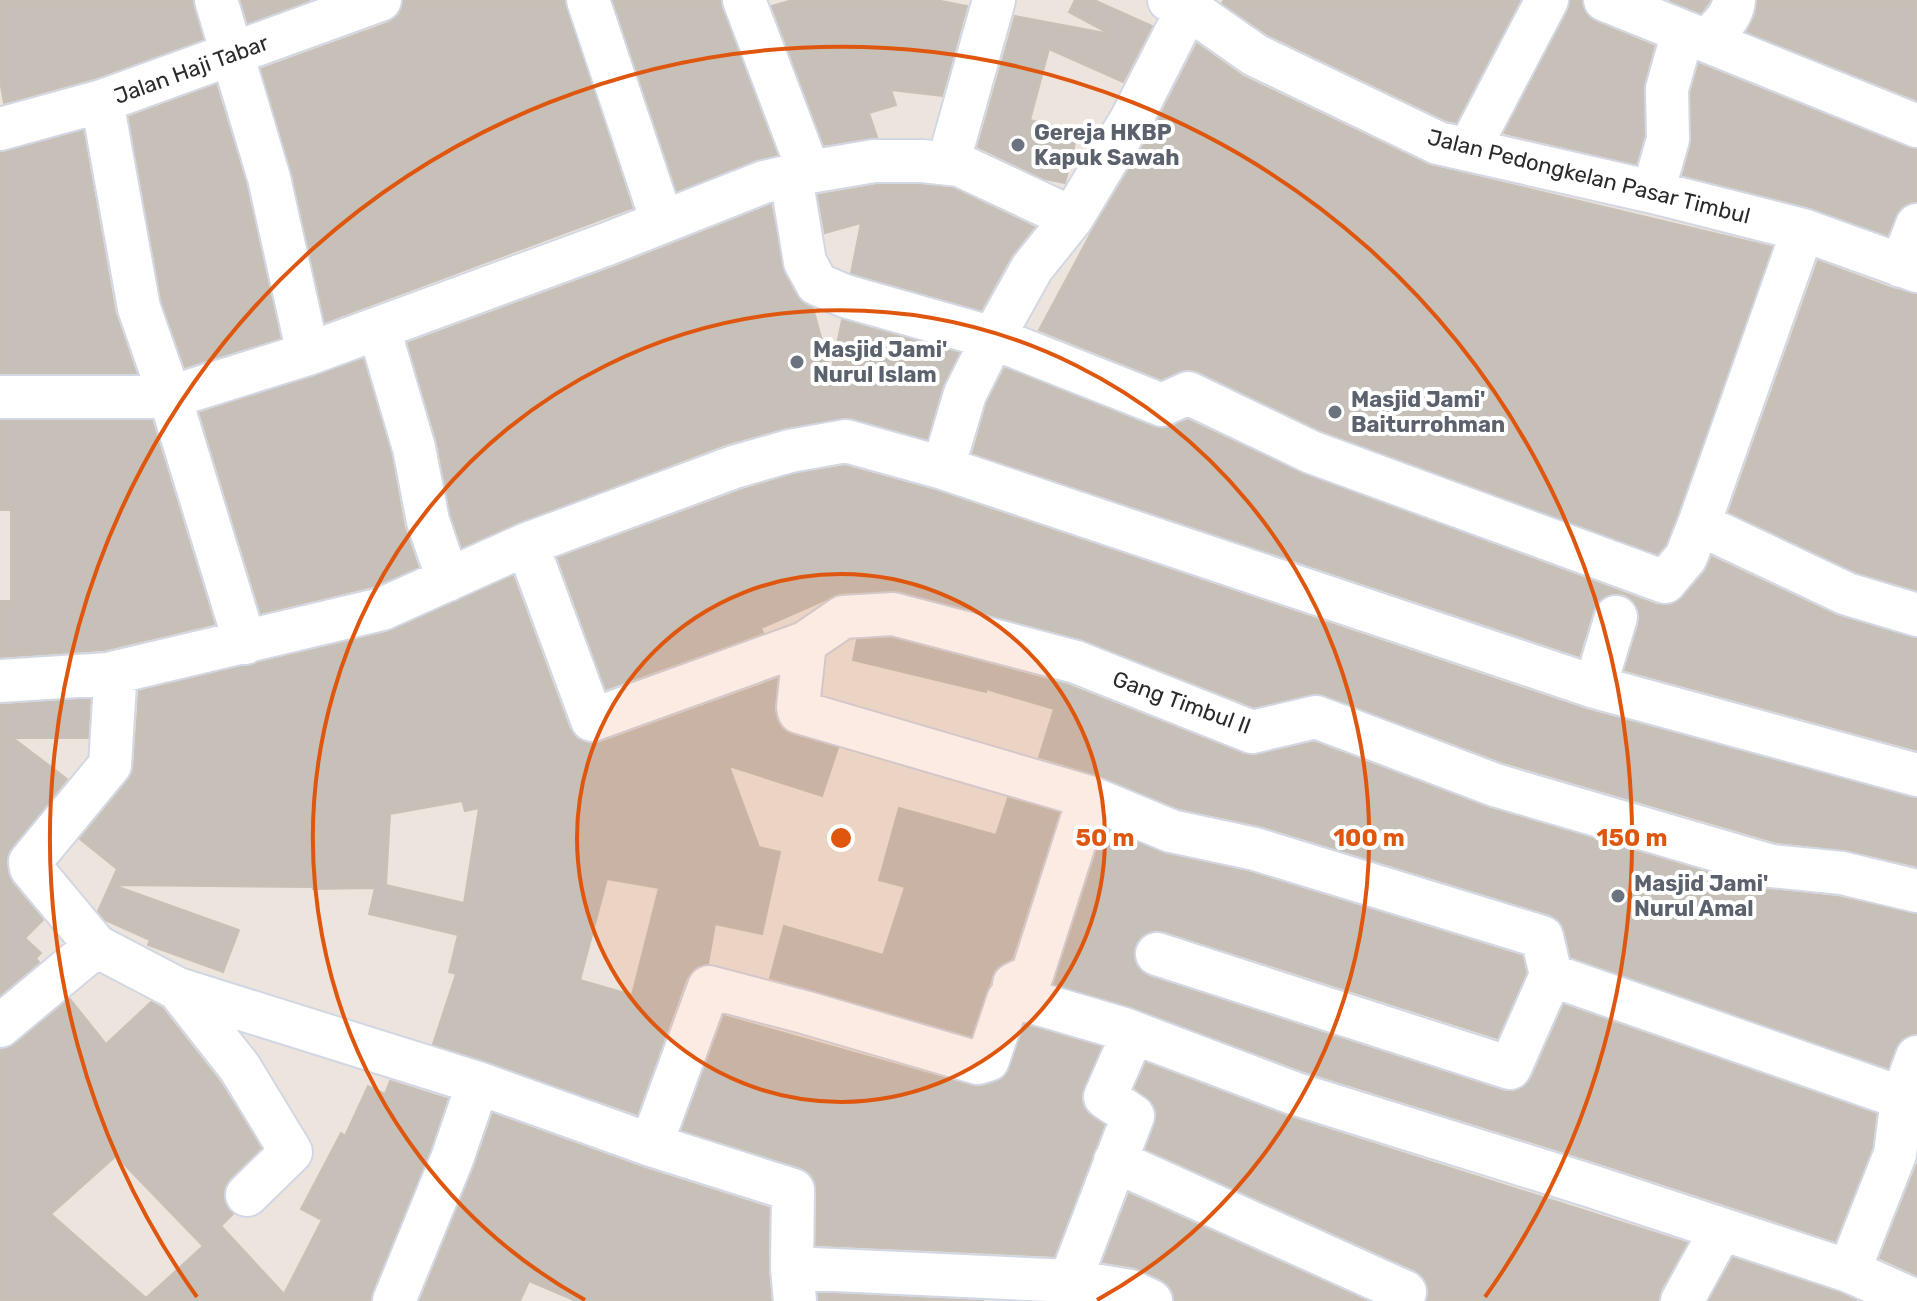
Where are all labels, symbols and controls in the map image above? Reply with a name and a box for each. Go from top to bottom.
street label: Jalan Haji Tabar [110,29,273,110]
place label: Gereja HKBP Kapuk Sawah [1034,119,1180,171]
street label: Jalan Pedongkelan Pasar Timbul [1425,123,1753,230]
marker: Gereja HKBP Kapuk Sawah [1009,136,1027,154]
place label: Masjid Jami' Nurul Islam [813,336,947,388]
marker: Masjid Jami' Nurul Islam [788,353,806,371]
place label: Masjid Jami' Baiturrohman [1351,386,1505,438]
marker: Masjid Jami' Baiturrohman [1326,403,1344,421]
street label: Gang Timbul II [1109,665,1255,740]
centre of rings [827,824,855,852]
text: 50 m [1076,824,1134,852]
text: 100 m [1333,824,1405,852]
text: 150 m [1597,824,1667,852]
place label: Masjid Jami' Nurul Amal [1634,870,1768,922]
marker: Masjid Jami' Nurul Amal [1609,887,1627,905]

